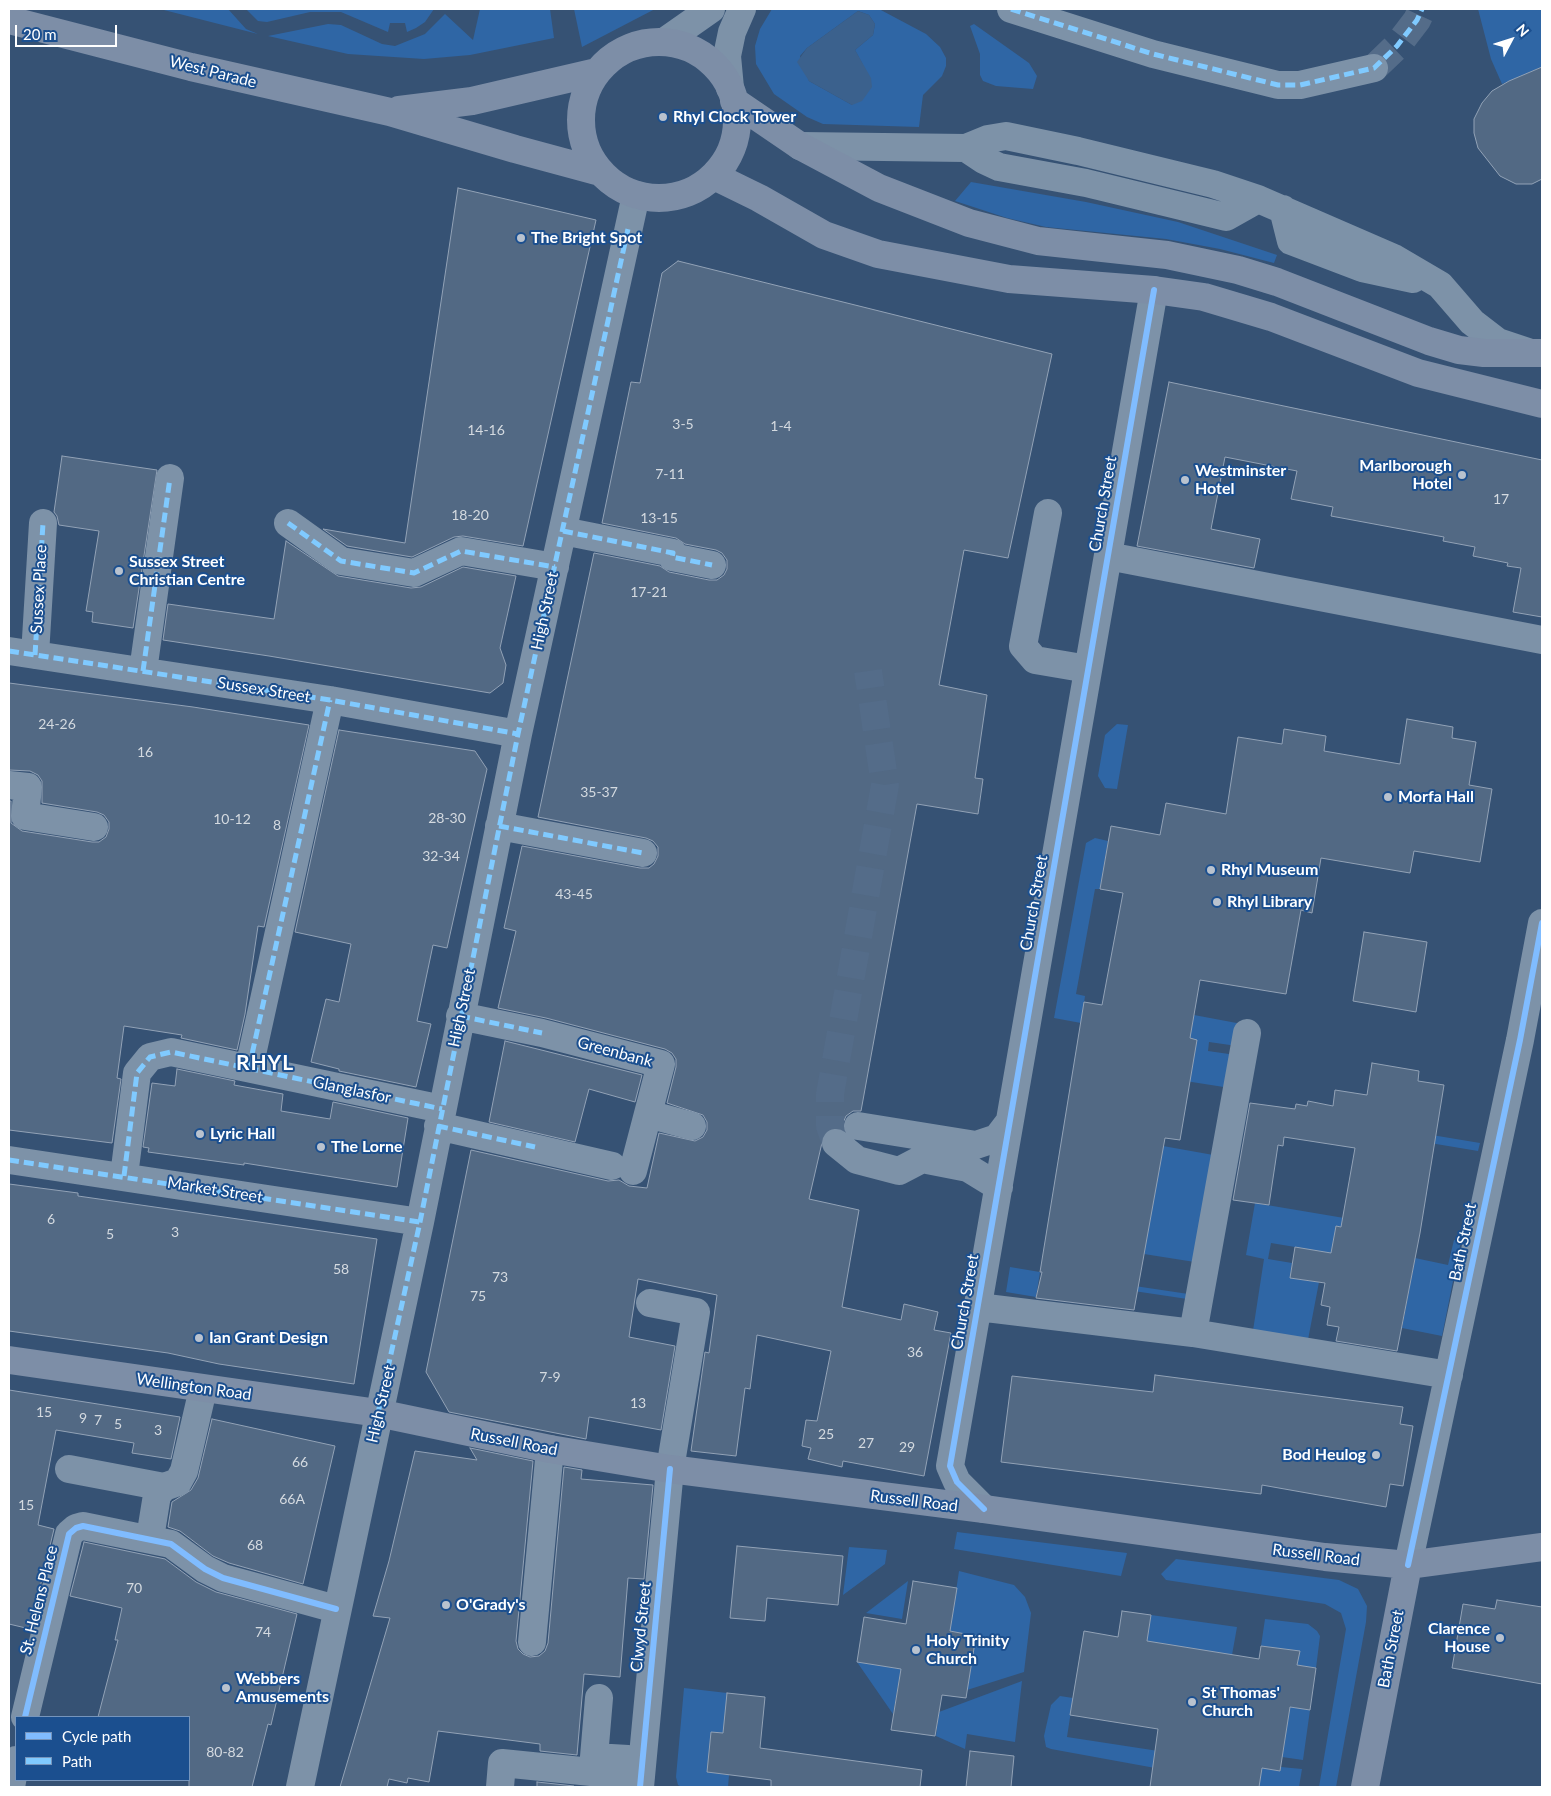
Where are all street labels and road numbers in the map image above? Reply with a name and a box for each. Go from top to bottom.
street label: West Parade [167,52,259,92]
street label: Church Street [1085,455,1121,553]
street label: Sussex Place [27,544,51,634]
street label: High Street [527,570,563,652]
street label: Sussex Street [216,673,312,707]
street label: Church Street [1016,854,1052,952]
street label: High Street [444,967,480,1049]
street label: Greenbank [575,1033,655,1071]
street label: Glanglasfor [311,1072,393,1108]
street label: Market Street [166,1173,264,1207]
street label: Bath Street [1445,1201,1481,1283]
street label: Church Street [947,1253,983,1351]
street label: High Street [363,1363,399,1445]
street label: Wellington Road [135,1369,253,1405]
street label: Russell Road [469,1424,559,1460]
street label: Russell Road [869,1486,959,1516]
street label: Russell Road [1271,1540,1361,1570]
street label: St. Helens Place [16,1543,62,1657]
street label: Clwyd Street [627,1581,655,1673]
street label: Bath Street [1374,1608,1408,1690]

